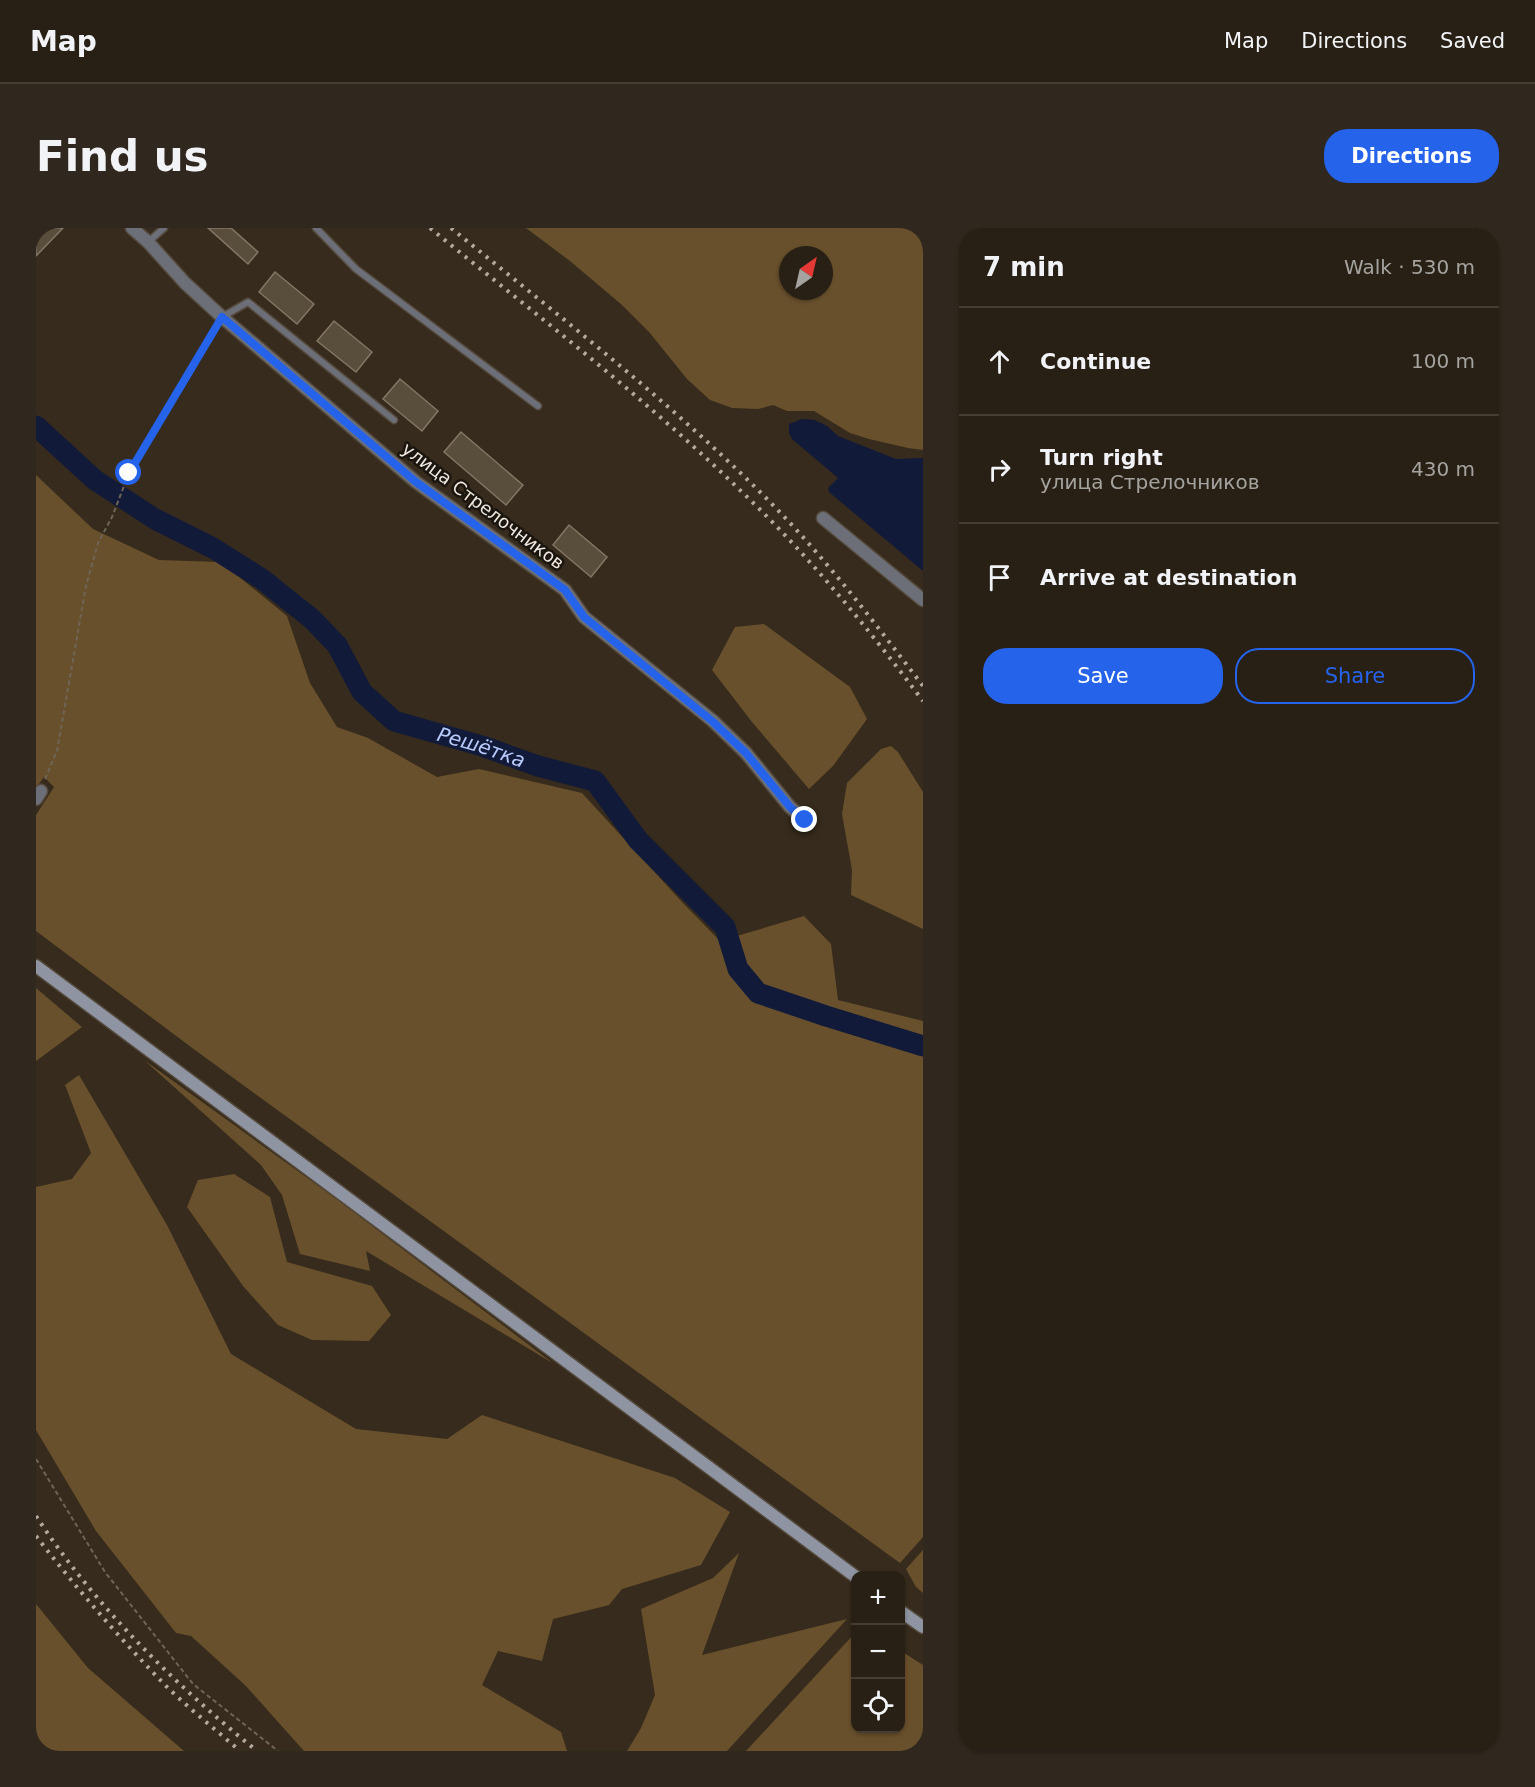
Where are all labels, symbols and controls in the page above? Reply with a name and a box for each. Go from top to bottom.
text: Map [30,25,97,58]
text: Map [1224,29,1268,53]
text: Directions [1301,29,1407,53]
text: Saved [1440,29,1505,53]
button: Directions [1324,129,1499,183]
text: Find us [36,132,209,181]
north arrow [779,246,833,300]
text: 7 min [983,252,1065,282]
text: Walk · 530 m [1344,255,1475,279]
icon: ahead [983,345,1016,378]
text: Continue [1040,349,1151,374]
text: 100 m [1411,349,1475,373]
street label: улица Стрелочников [398,438,568,573]
text: Turn right [1040,445,1163,470]
icon: right [983,453,1016,486]
text: 430 m [1411,457,1475,481]
route start [115,459,141,485]
text: улица Стрелочников [1040,470,1259,494]
icon: arrive [983,561,1016,594]
text: Arrive at destination [1040,565,1297,590]
button: Save [983,648,1223,704]
button: Share [1235,648,1475,704]
water label: Решётка [435,722,529,772]
route end [791,806,817,832]
map controls [851,1571,905,1733]
button: + [851,1571,905,1625]
button: − [851,1625,905,1679]
button: locate [851,1679,905,1733]

